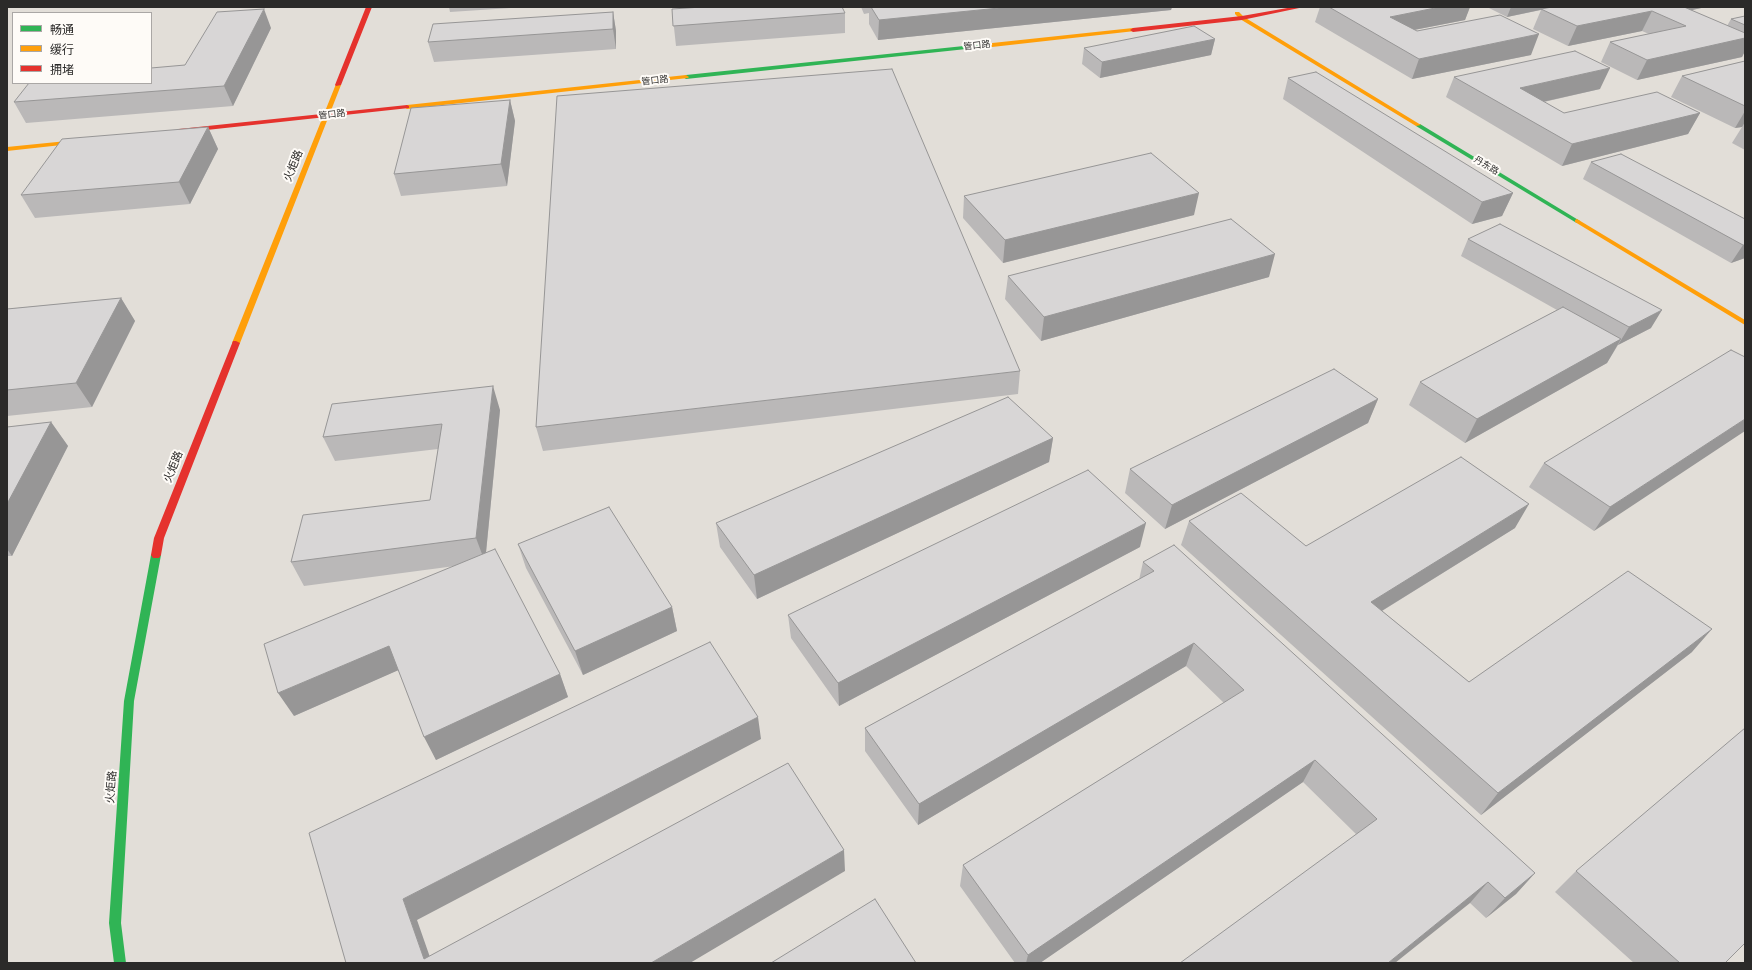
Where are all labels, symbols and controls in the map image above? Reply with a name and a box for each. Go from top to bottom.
legend [12,12,152,84]
text: 畅通 [50,23,74,37]
street label: 管口路 [963,39,991,53]
text: 缓行 [50,43,74,57]
text: 拥堵 [50,63,74,77]
street label: 管口路 [641,74,669,88]
street label: 管口路 [318,108,346,122]
street label: 火炬路 [282,148,306,184]
street label: 丹东路 [1472,154,1500,178]
street label: 火炬路 [162,449,186,485]
street label: 火炬路 [104,770,120,804]

